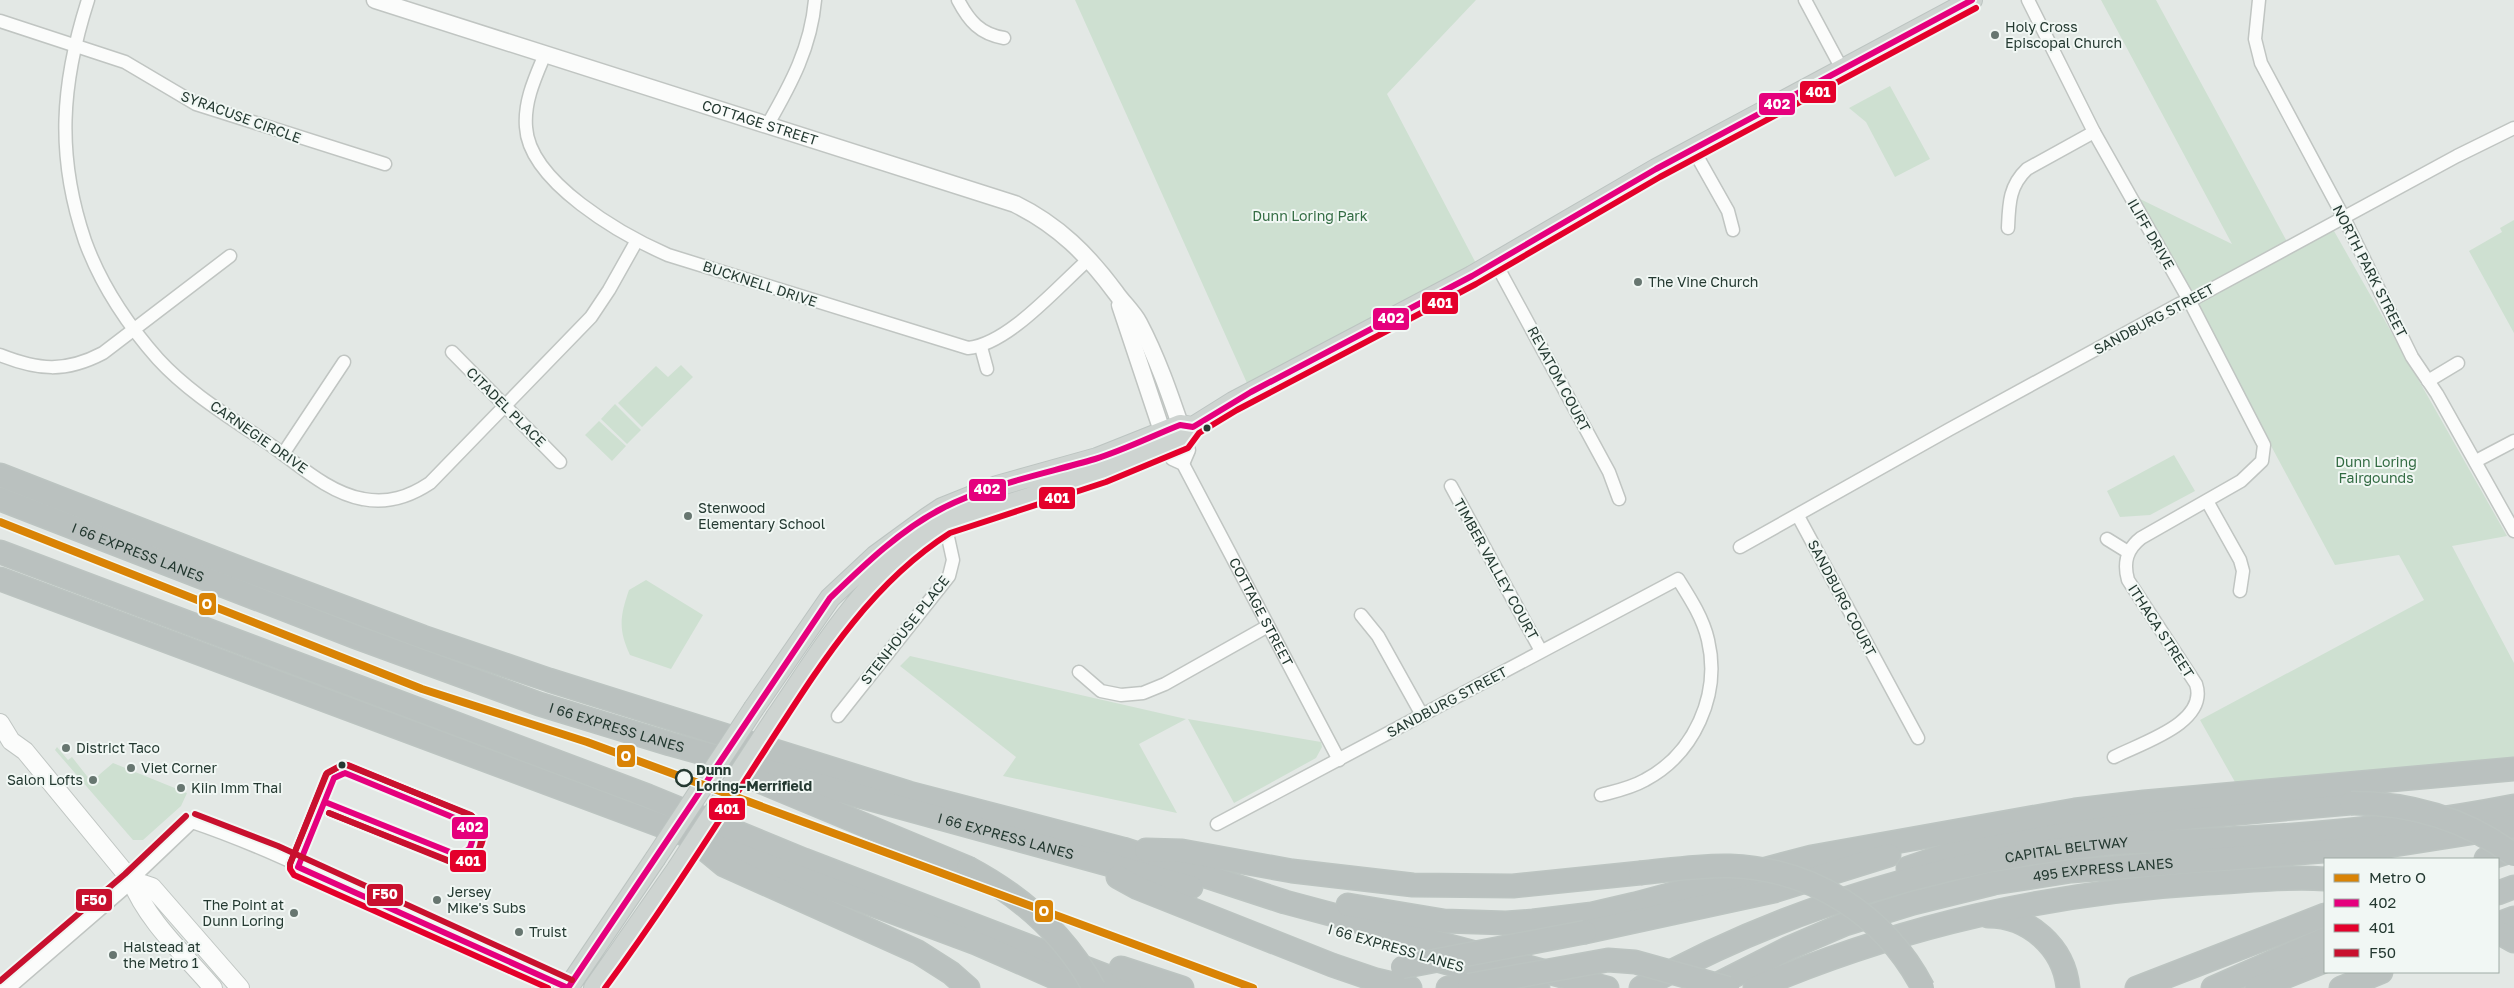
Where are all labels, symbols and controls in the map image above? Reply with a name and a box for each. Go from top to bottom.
place label: Holy Cross Episcopal Church [2005,18,2122,51]
marker: Holy Cross Episcopal Church [1989,29,2001,41]
line badge: 401 [1799,80,1837,104]
text: 401 [1805,83,1831,100]
street label: SYRACUSE CIRCLE [179,87,304,146]
line badge: 402 [1758,92,1796,116]
text: 402 [1764,95,1791,112]
street label: COTTAGE STREET [700,96,820,149]
street label: ILIFF DRIVE [2124,195,2178,272]
street label: NORTH PARK STREET [2330,202,2411,340]
park label: Dunn Loring Park [1252,207,1368,224]
street label: BUCKNELL DRIVE [701,257,819,310]
place label: The Vine Church [1648,273,1758,290]
marker: The Vine Church [1632,276,1644,288]
street label: SANDBURG STREET [2091,279,2217,358]
line badge: 401 [1421,291,1459,315]
text: 401 [1427,294,1453,311]
line badge: 402 [1372,307,1410,331]
text: 402 [1378,309,1405,326]
street label: REVATOM COURT [1524,323,1595,435]
street label: CITADEL PLACE [463,363,550,450]
street label: CARNEGIE DRIVE [207,397,311,477]
unlabelled marker [1202,423,1212,433]
park label: Dunn Loring Fairgounds [2335,453,2417,486]
line badge: 402 [968,478,1007,502]
text: 402 [974,480,1001,497]
line badge: 401 [1038,486,1076,510]
text: 401 [1044,489,1070,506]
street label: TIMBER VALLEY COURT [1451,495,1543,643]
place label: Stenwood Elementary School [698,499,825,532]
marker: Stenwood Elementary School [682,510,694,522]
street label: I 66 EXPRESS LANES [69,519,207,585]
street label: SANDBURG COURT [1805,537,1880,659]
street label: COTTAGE STREET [1226,554,1297,669]
street label: STENHOUSE PLACE [857,572,952,688]
street label: ITHACA STREET [2125,581,2198,681]
line badge: O [198,592,217,616]
text: O [202,595,213,612]
street label: SANDBURG STREET [1384,662,1510,741]
street label: I 66 EXPRESS LANES [547,699,687,756]
place label: District Taco [76,739,160,756]
marker: District Taco [60,742,72,754]
line badge: O [616,744,636,768]
text: O [621,747,632,764]
place label: Viet Corner [141,759,217,776]
unlabelled marker [337,760,347,770]
place label: Dunn Loring–Merrifield [696,761,812,794]
marker: Viet Corner [125,762,137,774]
marker: Dunn Loring–Merrifield [675,769,693,787]
place label: Salon Lofts [7,771,83,788]
marker: Salon Lofts [87,774,99,786]
place label: Kiin Imm Thai [191,779,282,796]
marker: Kiin Imm Thai [175,782,187,794]
line badge: 401 [708,797,746,821]
text: 401 [714,800,740,817]
street label: I 66 EXPRESS LANES [936,809,1076,863]
line badge: 402 [451,816,489,840]
text: 402 [457,818,484,835]
street label: CAPITAL BELTWAY [2003,833,2128,866]
line badge: 401 [449,849,487,873]
text: 401 [455,852,481,869]
street label: 495 EXPRESS LANES [2032,854,2174,885]
legend [2324,858,2499,973]
text: Metro O [2369,868,2426,886]
line badge: F50 [366,883,404,907]
place label: Jersey Mike's Subs [447,883,526,916]
text: F50 [372,885,398,902]
line badge: F50 [75,888,113,912]
text: F50 [81,891,107,908]
text: 402 [2369,893,2396,911]
marker: Jersey Mike's Subs [431,894,443,906]
place label: The Point at Dunn Loring [202,896,284,929]
line badge: O [1034,899,1054,923]
text: O [1039,902,1050,919]
marker: The Point at Dunn Loring [288,907,300,919]
text: 401 [2369,918,2395,936]
street label: I 66 EXPRESS LANES [1326,920,1466,975]
place label: Truist [529,923,567,940]
marker: Truist [513,926,525,938]
place label: Halstead at the Metro 1 [123,938,201,971]
text: F50 [2369,943,2396,961]
marker: Halstead at the Metro 1 [107,949,119,961]

